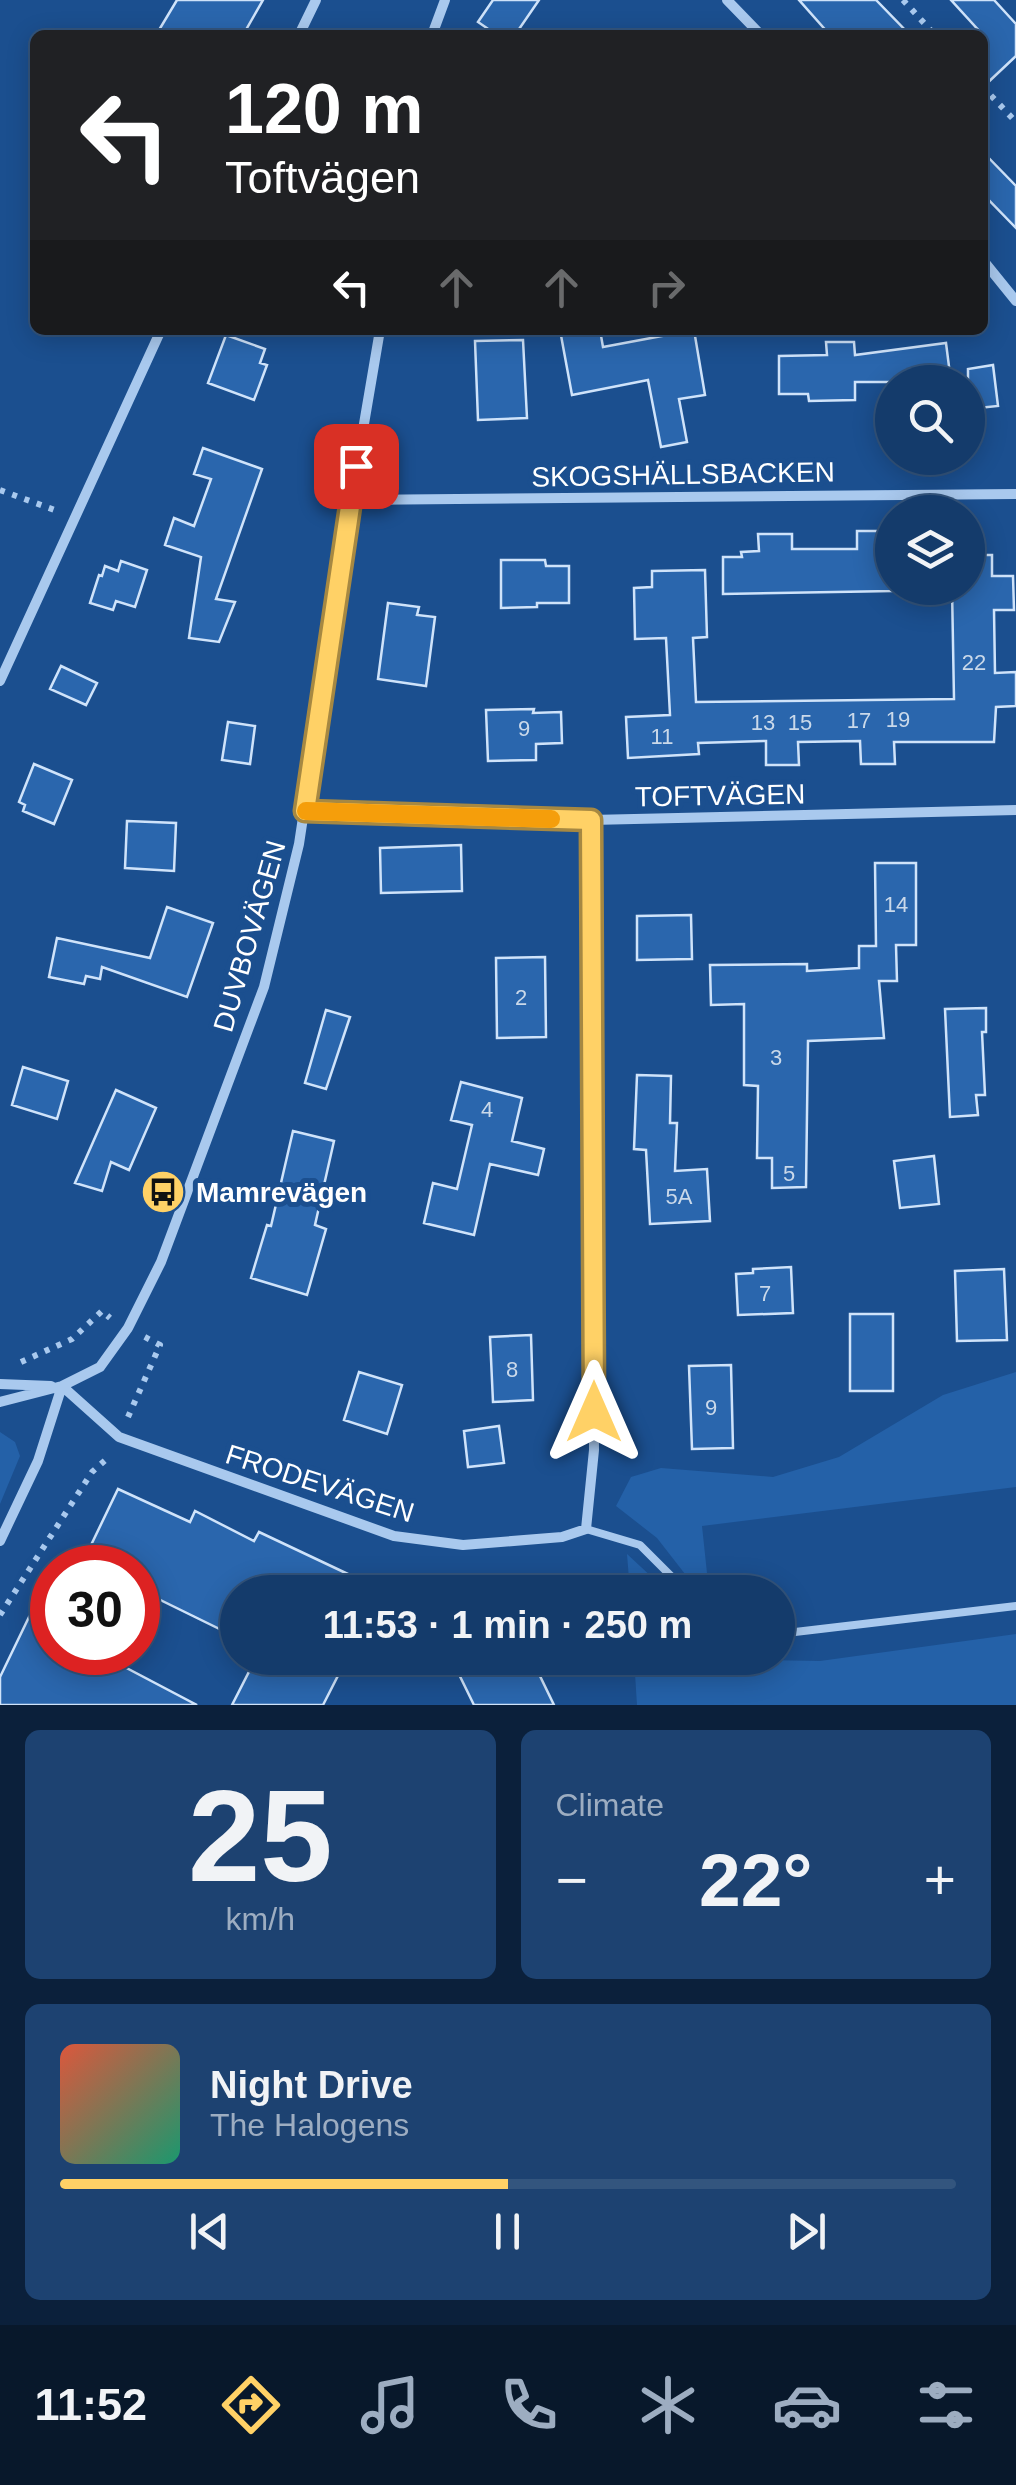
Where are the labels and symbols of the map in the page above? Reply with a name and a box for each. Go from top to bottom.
pin [314,424,399,509]
street label: SKOGSHÄLLSBACKEN [531,456,835,493]
house number: 22 [962,650,986,675]
house number: 19 [886,707,910,732]
house number: 17 [847,708,871,733]
house number: 13 [751,710,775,735]
house number: 15 [788,710,812,735]
house number: 9 [518,716,530,741]
house number: 11 [651,724,673,749]
street label: TOFTVÄGEN [634,779,806,812]
street label: DUVBOVÄGEN [207,837,292,1035]
house number: 14 [884,892,908,917]
house number: 2 [515,985,527,1010]
house number: 3 [770,1045,782,1070]
house number: 4 [481,1097,493,1122]
house number: 5 [783,1161,795,1186]
bus stop icon: Mamrevägen [140,1169,186,1215]
place label: Mamrevägen [196,1177,367,1208]
house number: 5A [666,1184,693,1209]
house number: 7 [759,1281,771,1306]
house number: 8 [506,1357,518,1382]
position arrow [542,1360,646,1464]
house number: 9 [705,1395,717,1420]
street label: FRODEVÄGEN [222,1438,418,1529]
speed limit sign: 30 [30,1545,160,1675]

